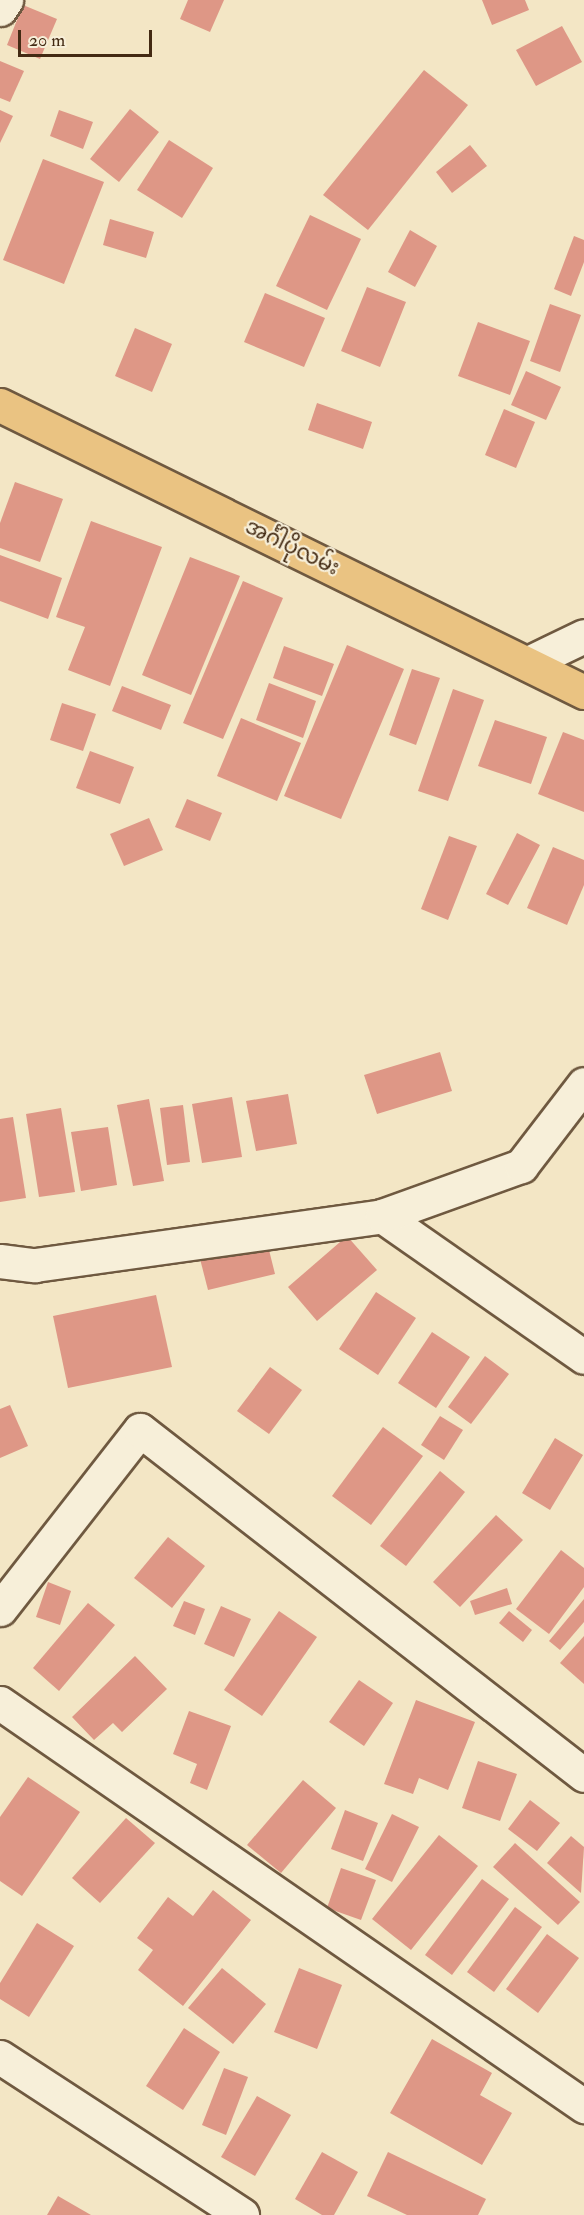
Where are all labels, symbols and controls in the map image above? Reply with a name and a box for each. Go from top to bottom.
scale bar [21,18,154,56]
text: 20 m [29,29,65,52]
street label: အင်္ဂါပိုလမ်း [241,514,343,582]

